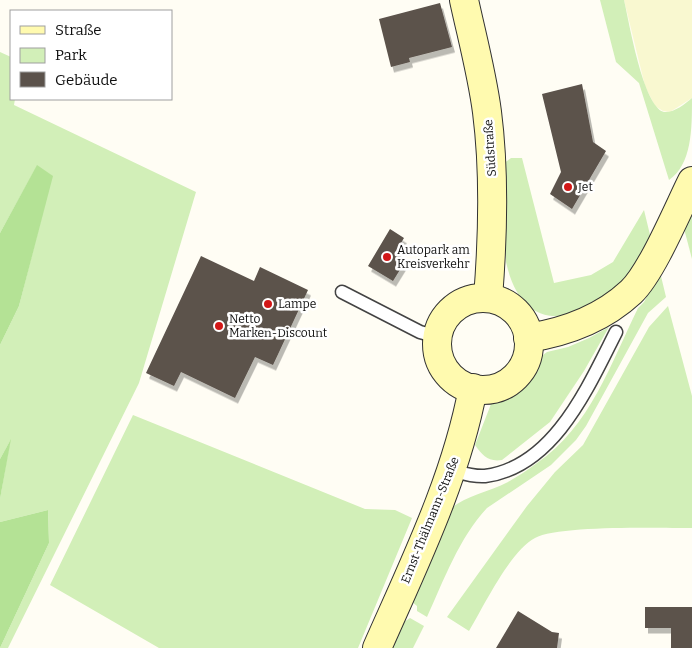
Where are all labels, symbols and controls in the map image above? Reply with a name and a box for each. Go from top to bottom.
legend [10,10,172,100]
text: Straße [55,21,101,39]
text: Park [55,46,87,64]
text: Gebäude [55,71,118,89]
street label: Südstraße [481,119,499,177]
place label: Jet [577,180,593,194]
marker: Jet [562,181,574,193]
place label: Autopark am Kreisverkehr [397,243,470,271]
marker: Autopark am Kreisverkehr [381,251,393,263]
place label: Lampe [278,297,316,311]
marker: Lampe [262,298,274,310]
place label: Netto Marken-Discount [229,312,328,340]
marker: Netto Marken-Discount [213,320,225,332]
street label: Ernst-Thälmann-Straße [398,455,462,585]

